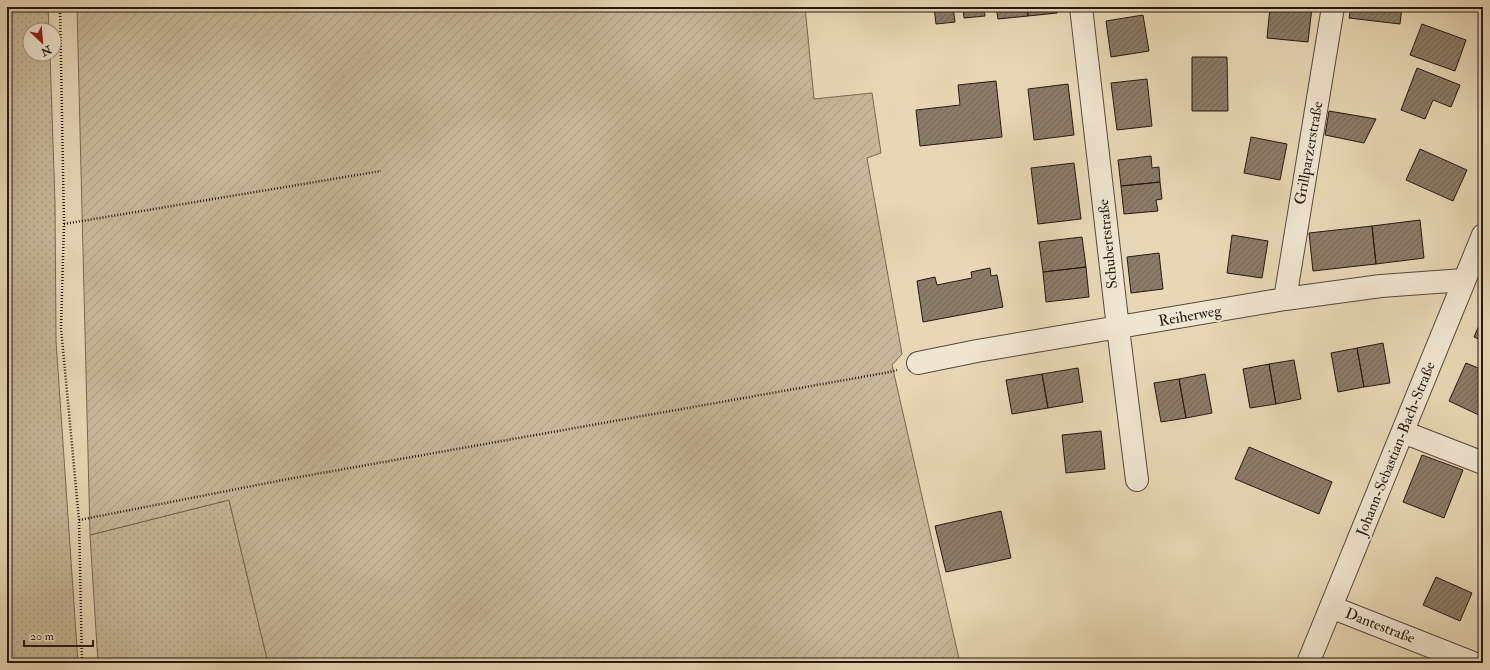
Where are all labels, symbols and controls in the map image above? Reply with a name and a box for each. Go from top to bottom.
north arrow [22,22,62,62]
text: N [38,42,54,59]
street label: Grillparzerstraße [1291,100,1328,206]
street label: Schubertstraße [1094,198,1122,290]
street label: Reiherweg [1157,301,1223,331]
street label: Johann-Sebastian-Bach-Straße [1352,359,1441,540]
street label: Dantestraße [1342,604,1418,648]
scale bar [24,622,93,648]
text: 20 m [30,629,55,644]

